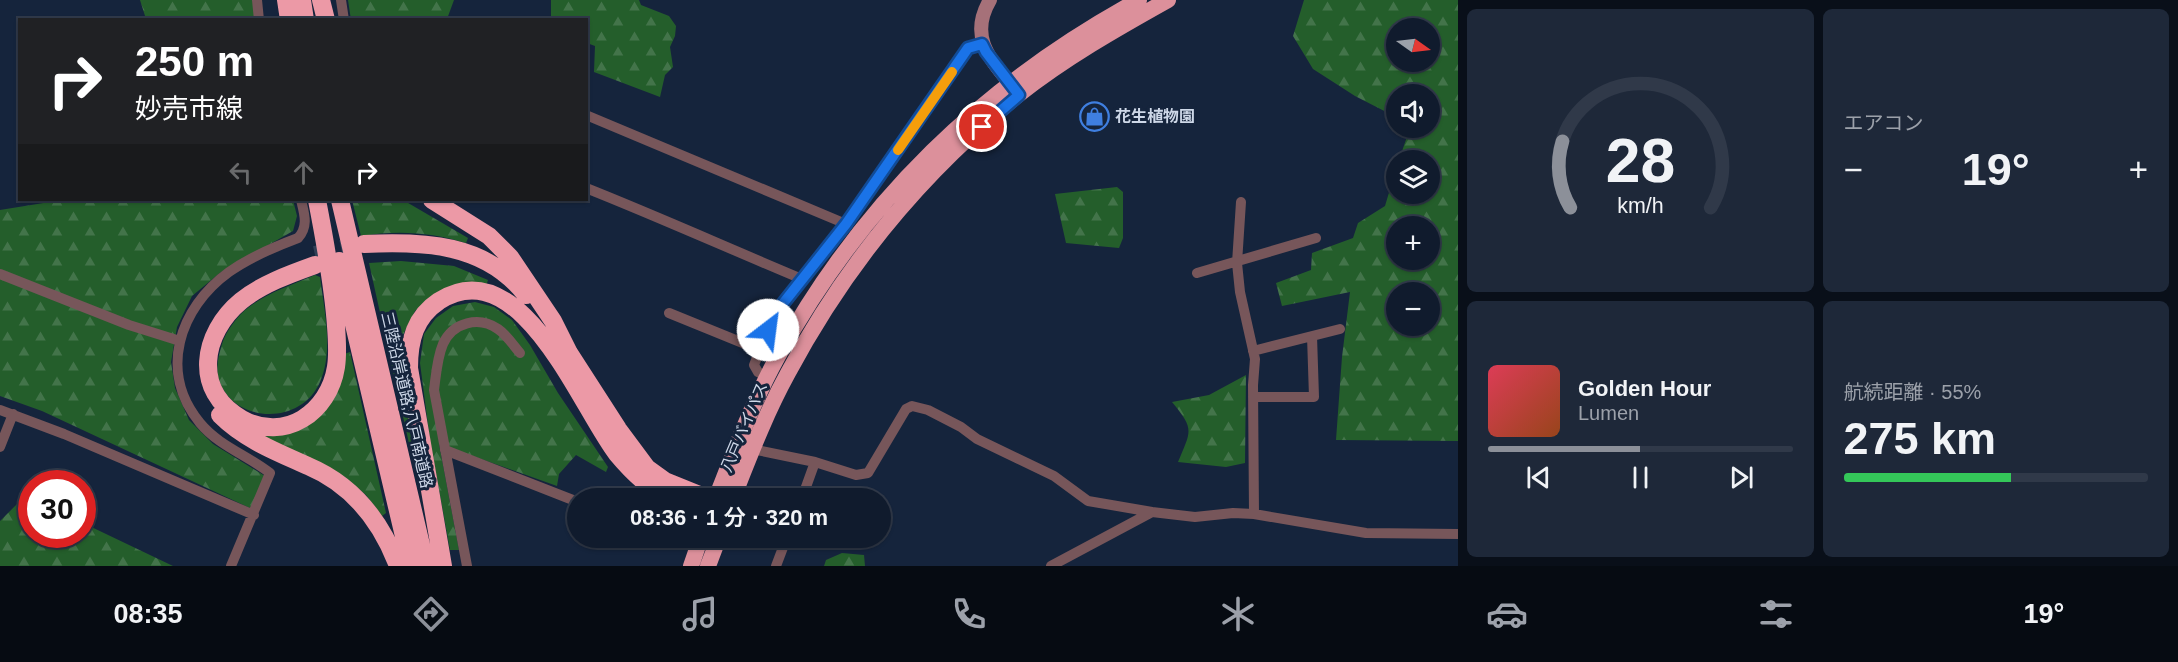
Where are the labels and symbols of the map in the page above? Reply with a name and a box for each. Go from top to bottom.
north arrow [1386,18,1440,72]
shop icon: 花生植物園 [1078,100,1110,132]
pin [956,101,1007,152]
place label: 花生植物園 [1115,107,1195,125]
position arrow [736,298,800,362]
street label: 三陸沿岸道路;八戸南道路 [378,310,436,490]
street label: 八戸バイパス [717,380,771,474]
speed limit sign: 30 [18,470,96,548]

